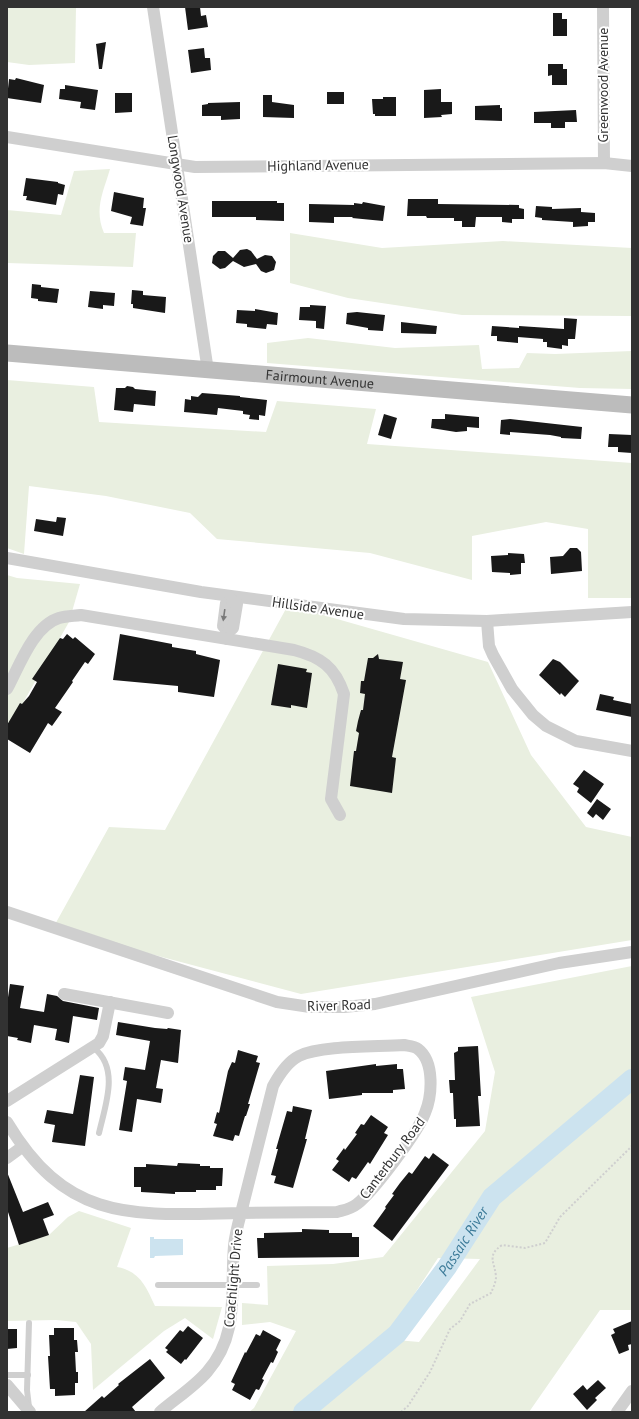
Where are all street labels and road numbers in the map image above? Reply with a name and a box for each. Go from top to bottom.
street label: Greenwood Avenue [594,28,612,142]
street label: Longwood Avenue [164,134,198,244]
street label: Highland Avenue [267,155,369,175]
street label: Fairmount Avenue [265,366,375,393]
street label: Hillside Avenue [271,593,365,623]
street label: River Road [307,995,371,1015]
street label: Canterbury Road [355,1113,429,1203]
street label: Coachlight Drive [220,1228,246,1328]

